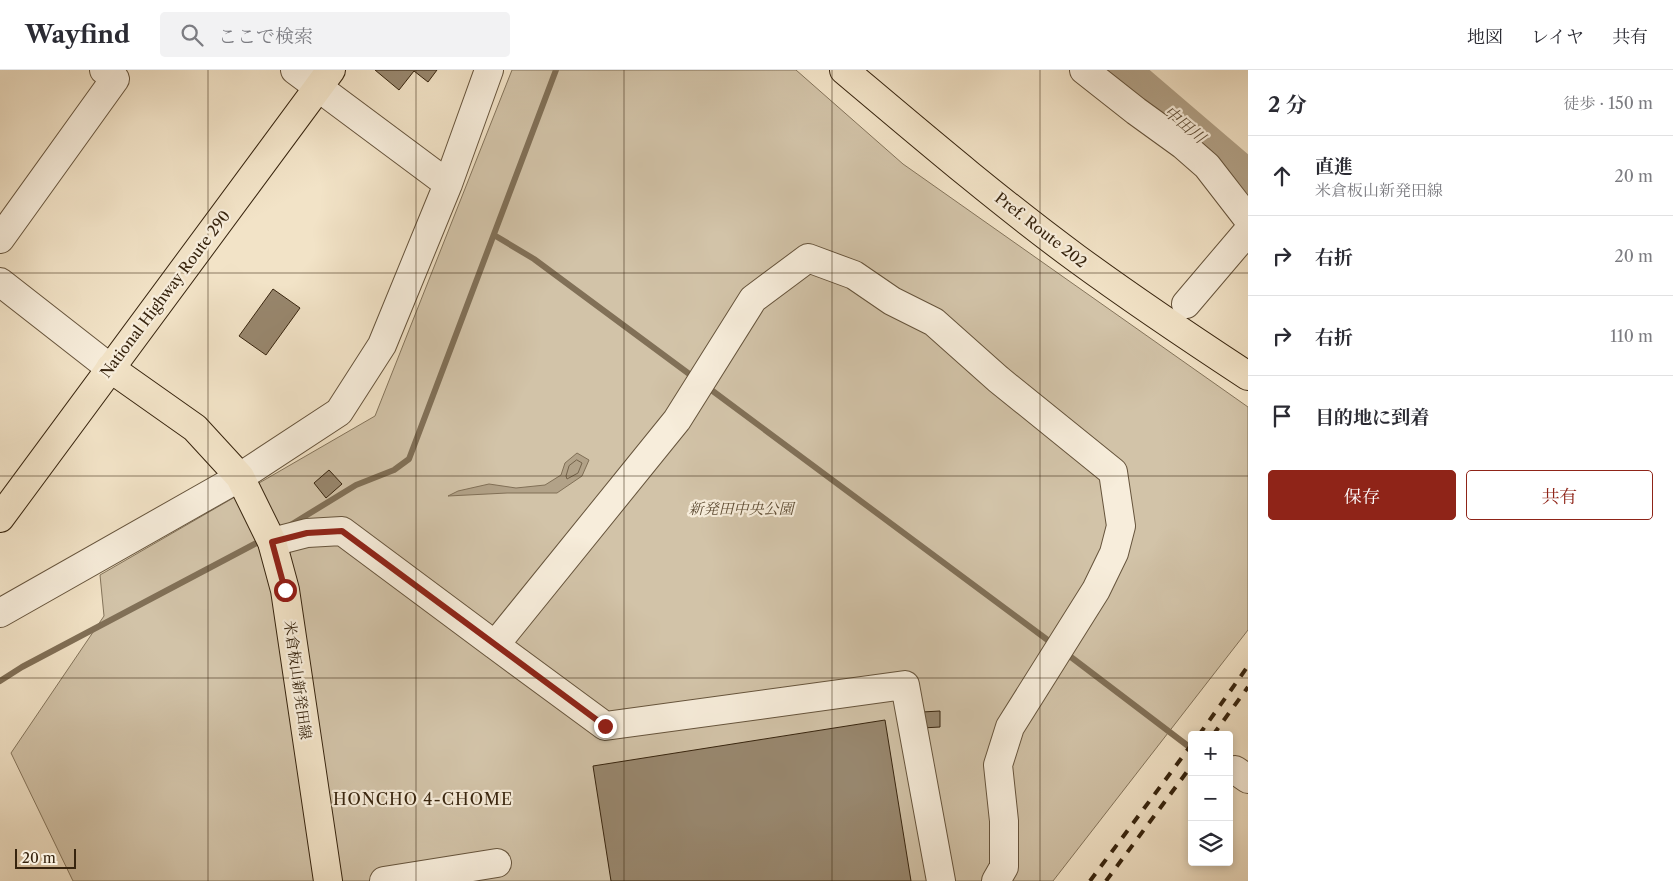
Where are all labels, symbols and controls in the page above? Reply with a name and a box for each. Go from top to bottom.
search box [160,12,510,57]
text: Wayfind [25,20,130,49]
icon: search [178,21,206,49]
text: ここで検索 [218,25,313,48]
text: 地図 [1467,26,1503,48]
text: レイヤ [1531,26,1584,48]
text: 共有 [1612,26,1648,48]
text: 2 分 [1268,92,1307,117]
text: 徒歩 · 150 m [1563,93,1653,113]
water label: 中田川 [1160,101,1211,148]
text: 直進 [1315,155,1353,178]
icon: ahead [1268,162,1296,190]
text: 20 m [1614,166,1653,186]
text: 米倉板山新発田線 [1315,180,1443,200]
street label: Pref. Route 202 [991,188,1091,272]
street label: National Highway Route 290 [96,207,234,381]
icon: right [1268,242,1296,270]
text: 右折 [1315,246,1353,269]
text: 20 m [1614,246,1653,266]
icon: right [1268,322,1296,350]
text: 右折 [1315,326,1353,349]
text: 110 m [1610,326,1653,346]
icon: arrive [1268,402,1296,430]
text: 目的地に到着 [1315,406,1429,429]
button: 保存 [1268,470,1456,520]
button: 共有 [1466,470,1653,520]
park label: 新発田中央公園 [688,499,796,518]
route start [274,579,297,602]
street label: 米倉板山新発田線 [280,619,316,741]
route end [594,715,617,738]
map controls [1188,731,1233,866]
button: + [1188,731,1233,776]
button: − [1188,776,1233,821]
district label: HONCHO 4-CHOME [333,789,513,809]
button: layers [1188,821,1233,866]
scale bar [15,846,76,869]
text: 20 m [22,849,56,867]

